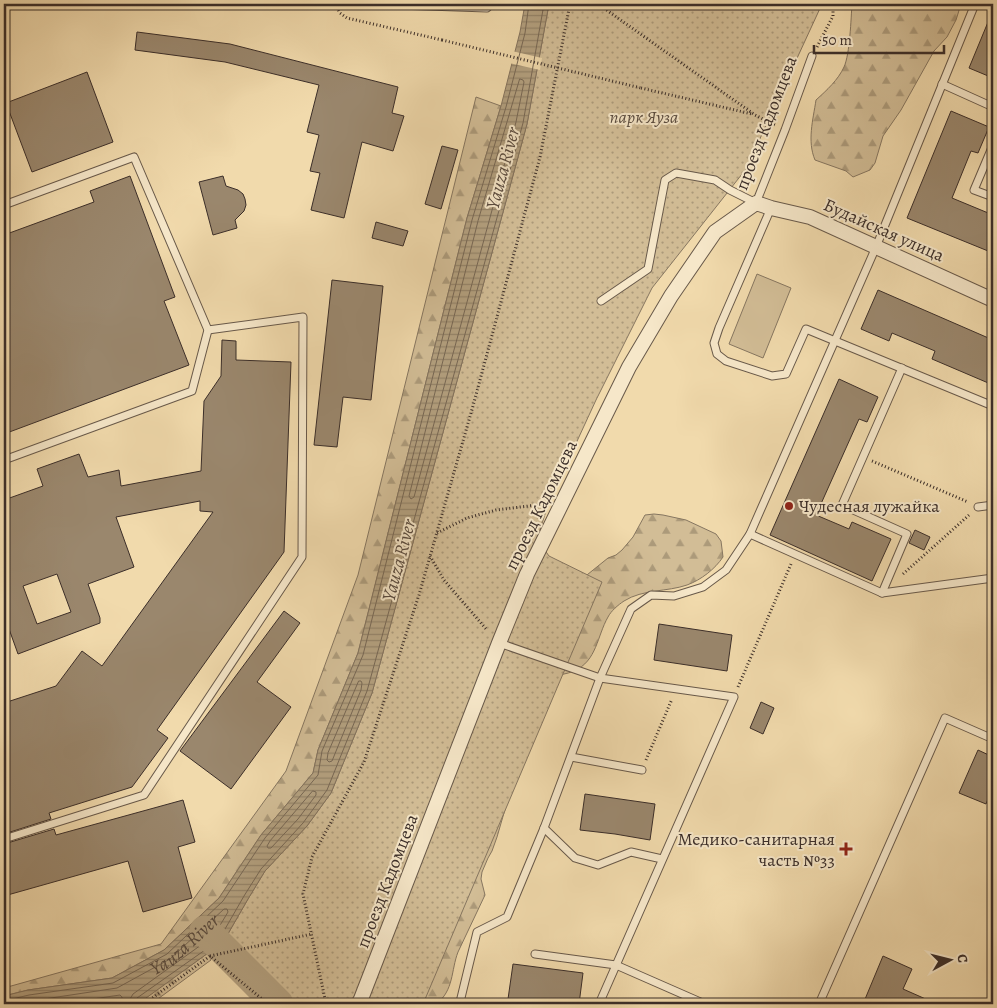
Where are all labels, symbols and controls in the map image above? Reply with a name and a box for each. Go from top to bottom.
scale bar [814,22,944,54]
text: 50 m [822,30,852,50]
street label: проезд Кадомцева [729,52,803,193]
park label: парк Яуза [610,105,678,129]
water label: Yauza River [480,123,527,212]
street label: Будайская улица [820,193,949,268]
street label: проезд Кадомцева [499,435,583,574]
place label: Чудесная лужайка [799,494,940,518]
marker: Чудесная лужайка [783,500,795,512]
water label: Yauza River [376,515,423,604]
street label: проезд Кадомцева [350,810,424,951]
place label: Медико-санитарная часть №33 [677,827,835,872]
marker: Медико-санитарная часть №33 [839,842,853,856]
water label: Yauza River [145,907,226,982]
north arrow [924,936,974,986]
text: С [952,953,972,964]

